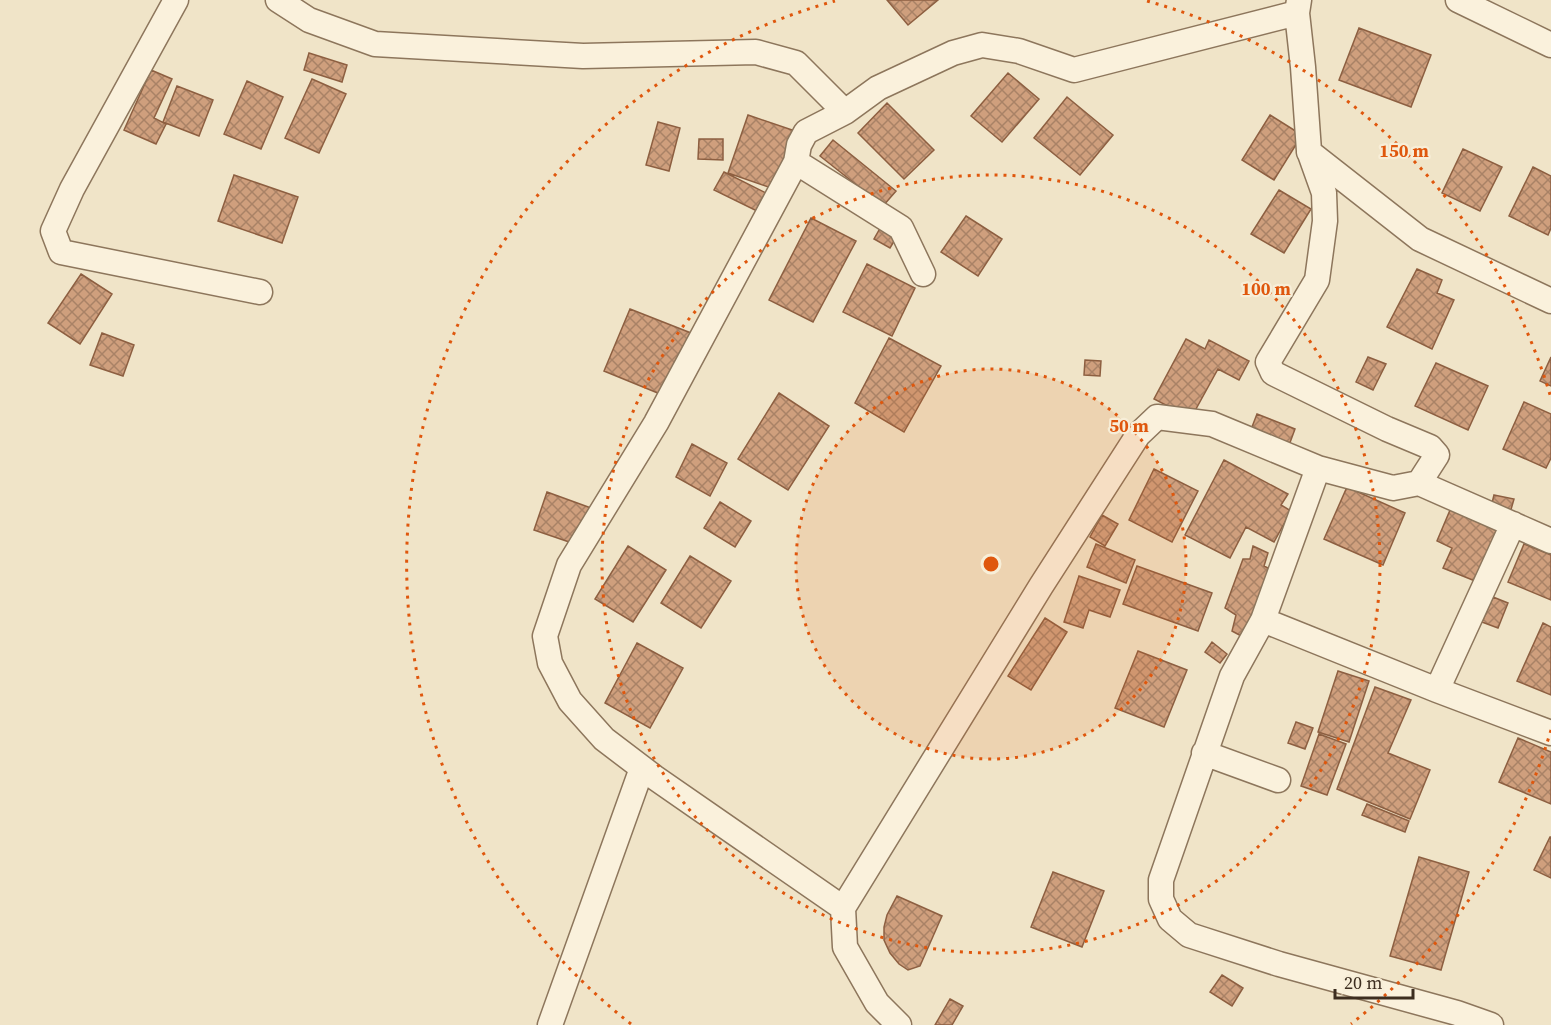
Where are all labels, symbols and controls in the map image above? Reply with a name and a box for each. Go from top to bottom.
text: 150 m [1379,138,1429,163]
text: 100 m [1241,276,1291,301]
text: 50 m [1109,413,1149,438]
centre of rings [981,554,1001,574]
scale bar [1335,962,1413,1000]
text: 20 m [1344,970,1382,995]

